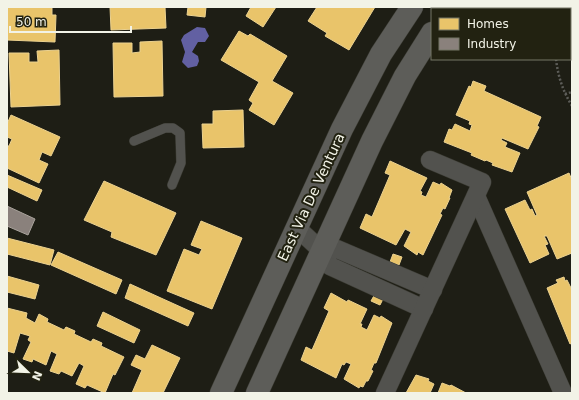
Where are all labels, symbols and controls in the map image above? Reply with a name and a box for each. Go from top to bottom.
scale bar [10,8,131,34]
legend [431,8,571,60]
text: 50 m [16,15,47,29]
text: Homes [467,17,509,31]
text: Industry [467,37,516,51]
street label: East Via De Ventura [274,130,348,264]
north arrow [8,352,48,392]
text: N [29,369,45,382]

